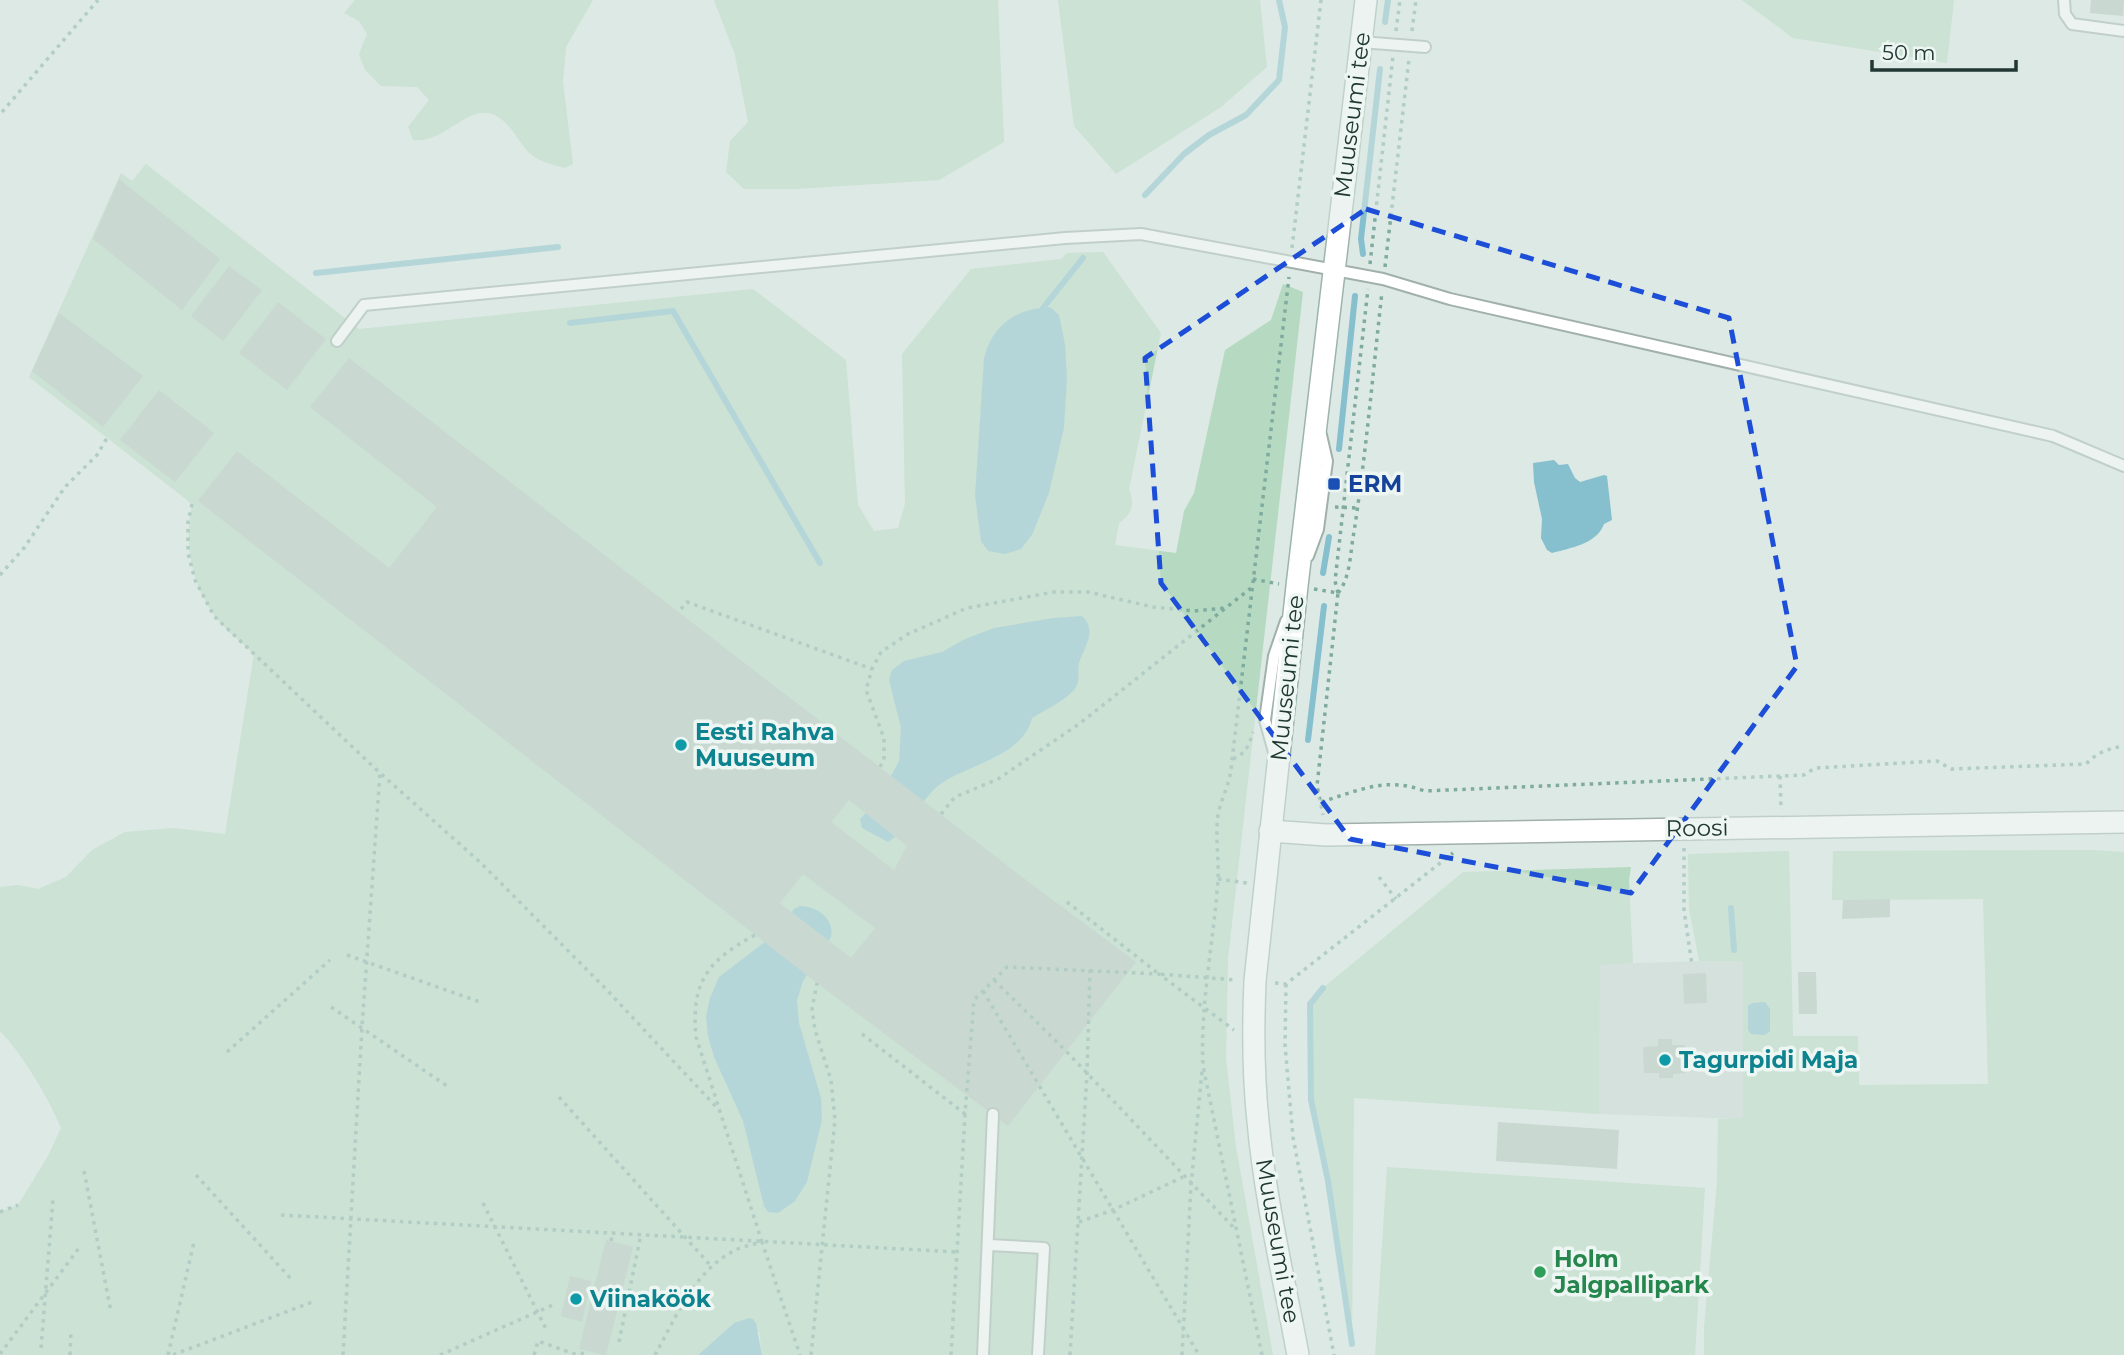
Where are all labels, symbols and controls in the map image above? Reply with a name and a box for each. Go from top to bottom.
scale bar [1872,28,2016,72]
street label: Muuseumi tee [1328,31,1376,199]
text: 50 m [1882,40,1936,65]
place label: ERM [1348,470,1402,498]
marker: ERM [1326,476,1342,492]
street label: Muuseumi tee [1264,594,1310,762]
place label: Eesti Rahva Muuseum [695,718,835,772]
marker: Eesti Rahva Muuseum [673,737,689,753]
street label: Roosi [1665,813,1729,843]
place label: Tagurpidi Maja [1679,1046,1858,1074]
marker: Tagurpidi Maja [1657,1052,1673,1068]
street label: Muuseumi tee [1250,1156,1306,1326]
place label: Holm Jalgpallipark [1553,1245,1710,1299]
marker: Holm Jalgpallipark [1532,1264,1548,1280]
place label: Viinaköök [589,1285,712,1313]
marker: Viinaköök [568,1291,584,1307]

